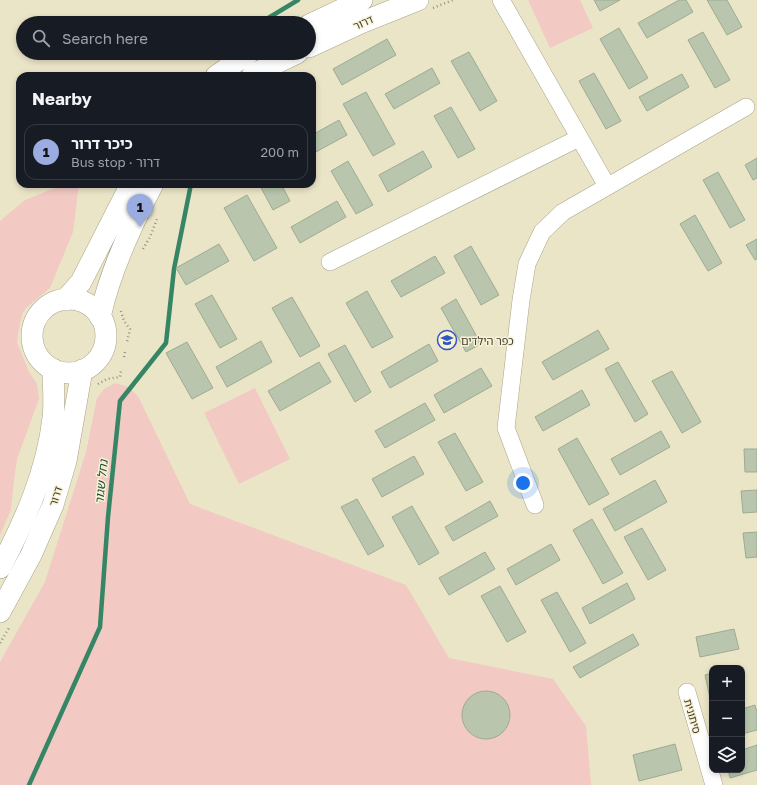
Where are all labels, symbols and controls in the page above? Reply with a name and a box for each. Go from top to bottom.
street label: דרור [351,12,375,32]
search box [16,16,316,60]
icon: search [30,27,52,49]
text: Search here [62,29,148,47]
text: Nearby [32,88,92,109]
text: כיכר דרור [71,134,133,152]
text: 1 [43,144,49,160]
text: 200 m [261,144,299,160]
text: Bus stop · דרור [71,154,160,170]
pin: 1 [127,194,153,227]
school or university icon: כפר הילדים [436,329,458,351]
place label: כפר הילדים [461,334,514,347]
water label: נחל שגור [91,458,111,505]
your location [513,473,533,493]
street label: דרור [46,484,64,508]
map controls [709,665,745,773]
button: + [709,665,745,701]
street label: סיתונית [682,697,704,735]
button: − [709,701,745,737]
button: layers [709,737,745,773]

